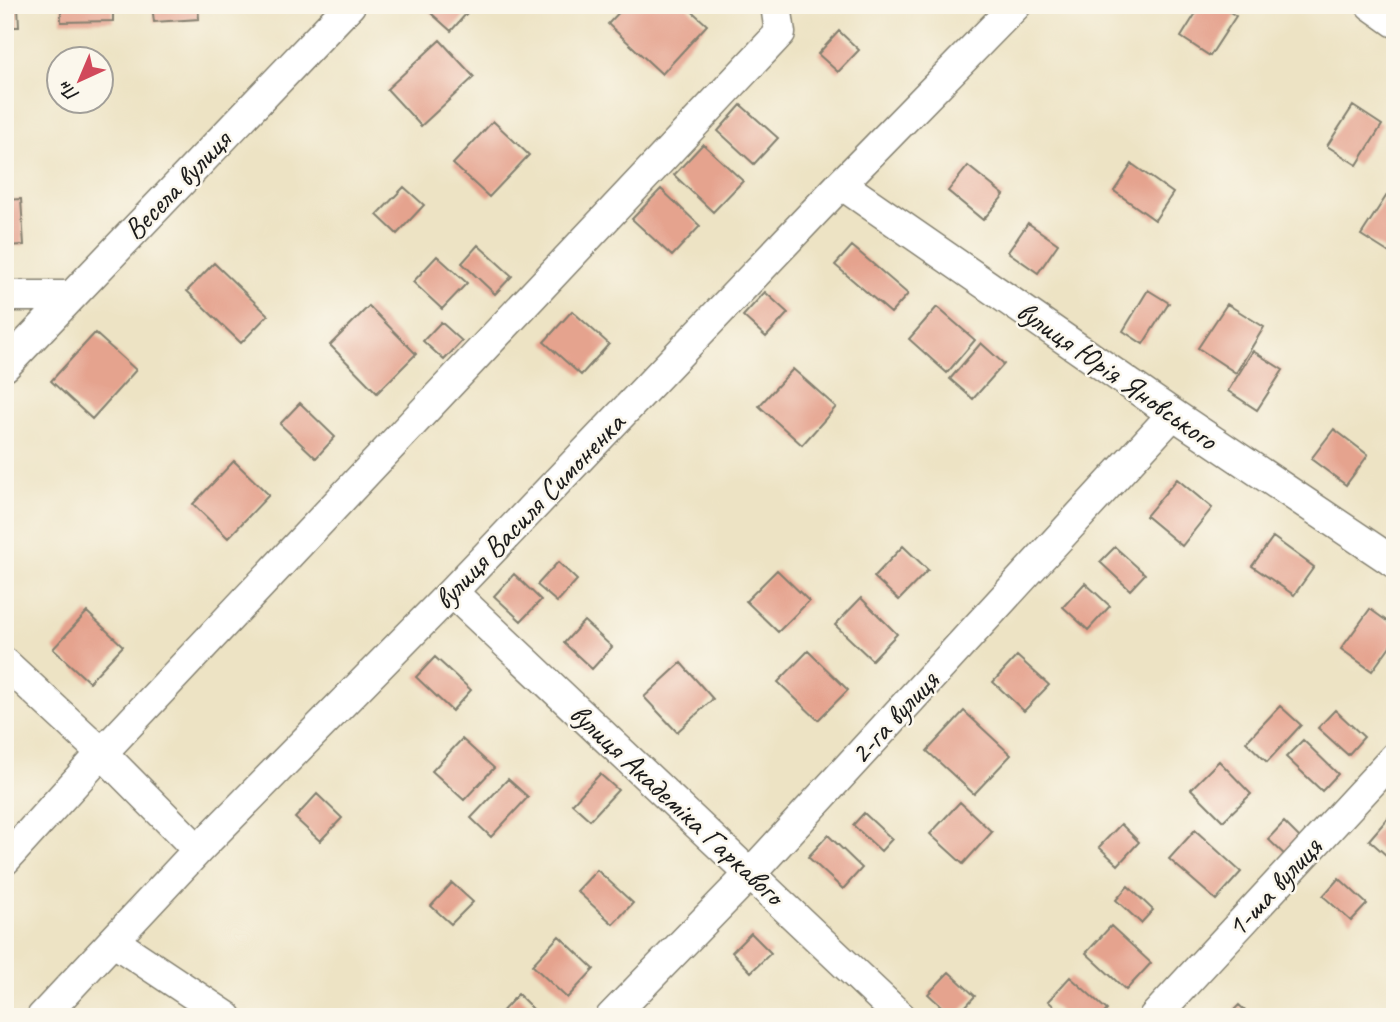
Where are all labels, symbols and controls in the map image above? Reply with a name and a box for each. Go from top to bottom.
north arrow [46,46,116,116]
text: Пн [52,75,84,107]
street label: Весела вулиця [115,120,241,248]
street label: вулиця Юрія Яновського [1009,292,1226,459]
street label: вулиця Василя Симоненка [425,403,634,617]
street label: 2-га вулиця [841,661,948,772]
street label: вулиця Академіка Гаркавого [562,695,795,916]
street label: 1-ша вулиця [1218,828,1331,945]

